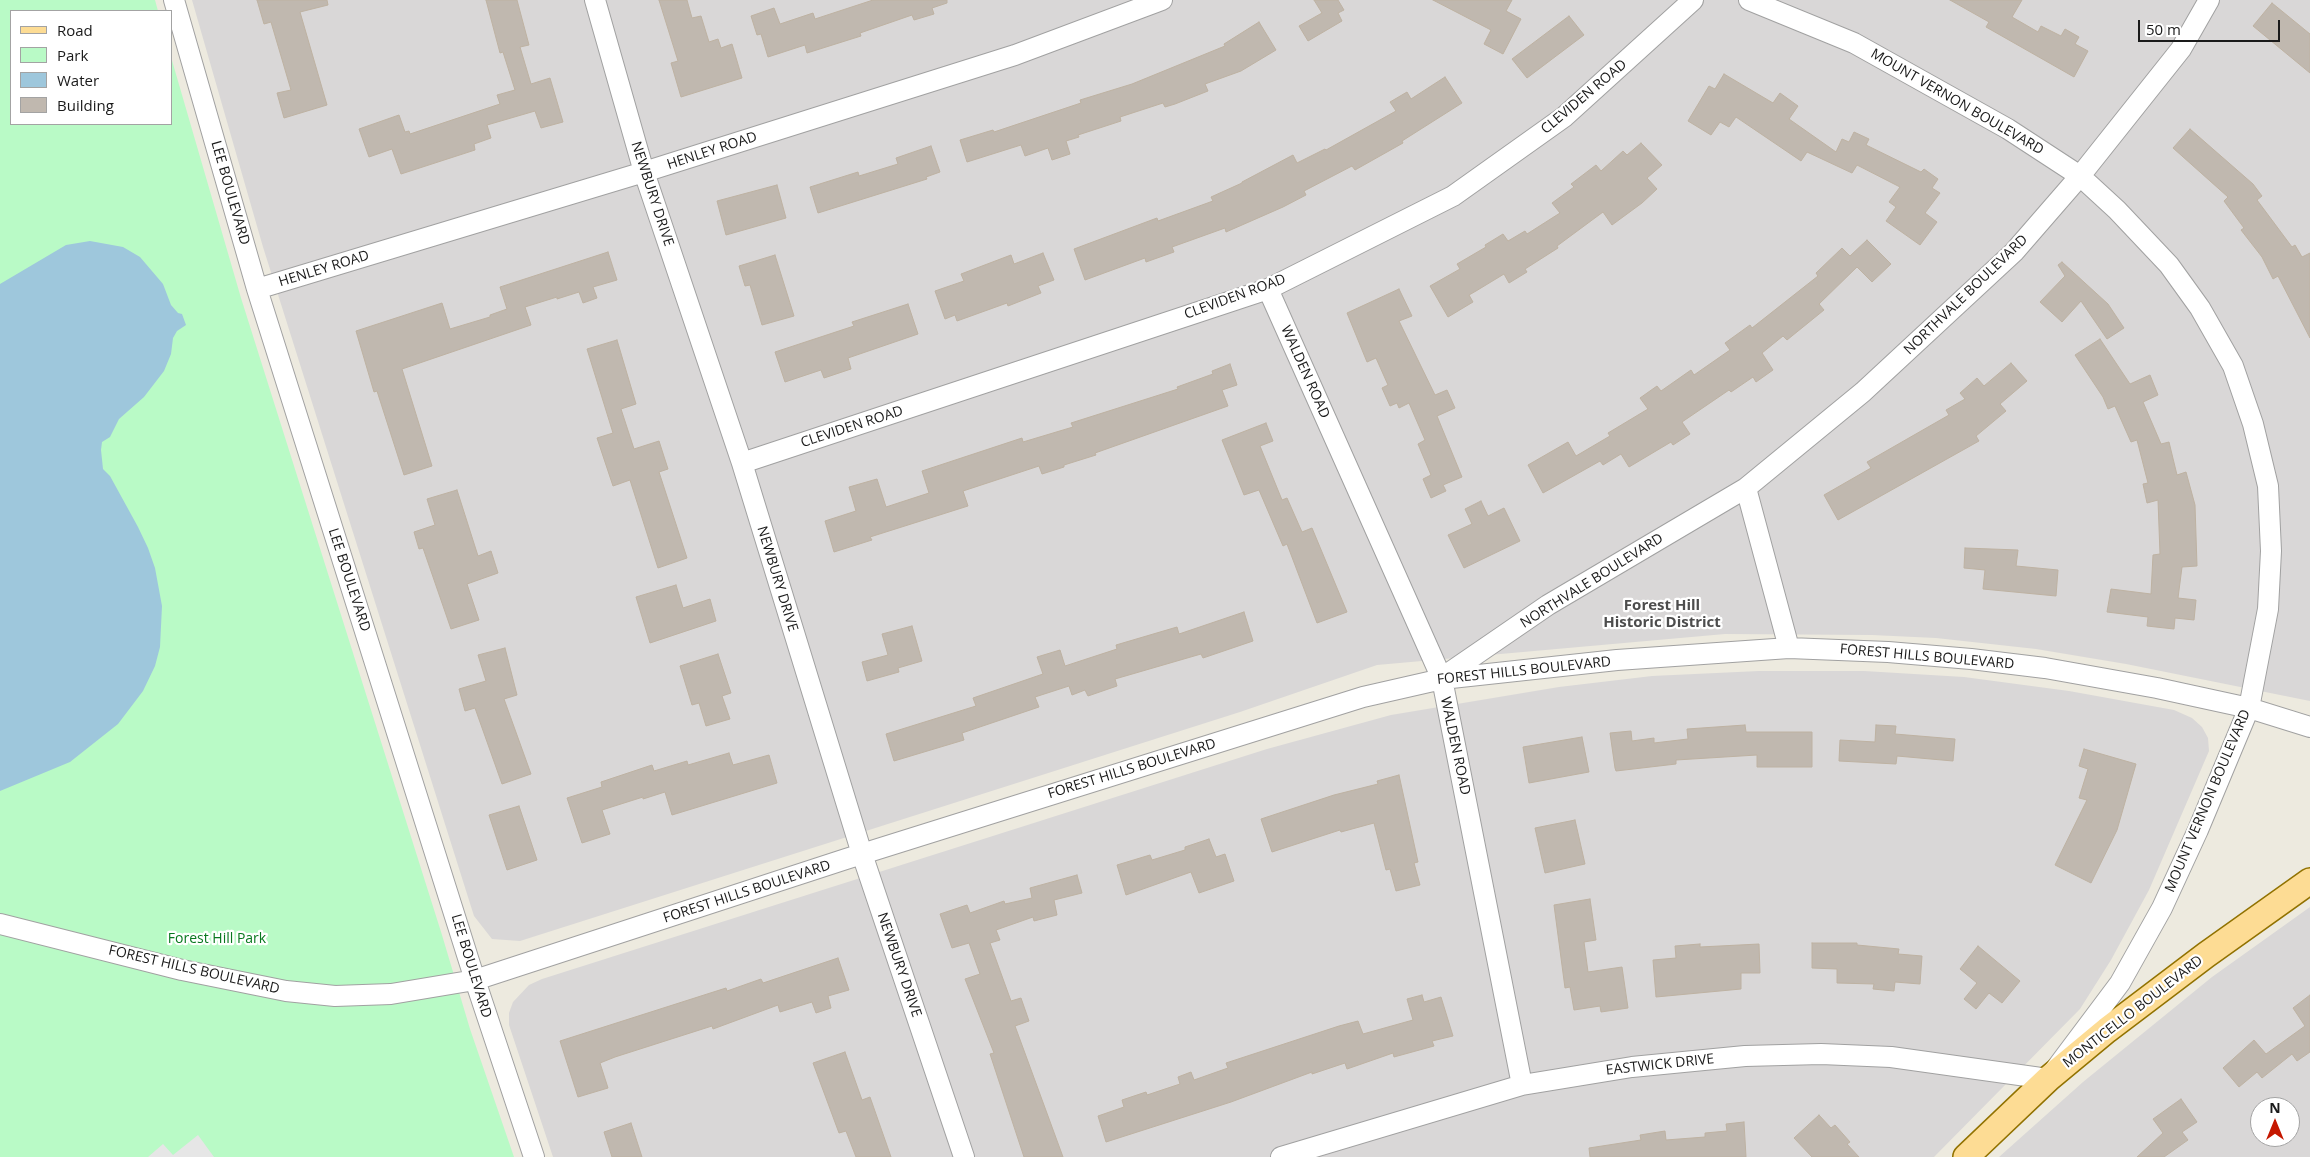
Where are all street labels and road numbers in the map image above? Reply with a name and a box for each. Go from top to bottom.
street label: MOUNT VERNON BOULEVARD [1867,45,2047,159]
street label: CLEVIDEN ROAD [1538,56,1630,138]
street label: HENLEY ROAD [665,129,759,173]
street label: LEE BOULEVARD [207,139,253,247]
street label: NEWBURY DRIVE [627,139,677,249]
street label: NORTHVALE BOULEVARD [1901,232,2031,358]
street label: HENLEY ROAD [277,247,371,291]
street label: CLEVIDEN ROAD [1182,271,1288,323]
street label: WALDEN ROAD [1277,323,1333,421]
street label: CLEVIDEN ROAD [799,403,905,451]
street label: NEWBURY DRIVE [753,524,801,634]
street label: LEE BOULEVARD [324,526,374,634]
street label: NORTHVALE BOULEVARD [1517,530,1667,632]
street label: FOREST HILLS BOULEVARD [1839,641,2015,673]
street label: FOREST HILLS BOULEVARD [1436,654,1612,688]
street label: WALDEN ROAD [1436,695,1474,797]
street label: MOUNT VERNON BOULEVARD [2162,707,2254,895]
street label: FOREST HILLS BOULEVARD [1046,735,1218,803]
street label: FOREST HILLS BOULEVARD [661,857,833,927]
street label: NEWBURY DRIVE [873,911,925,1019]
street label: LEE BOULEVARD [447,912,495,1020]
street label: FOREST HILLS BOULEVARD [107,942,281,998]
street label: MONTICELLO BOULEVARD [2060,952,2206,1072]
street label: EASTWICK DRIVE [1605,1051,1715,1079]

